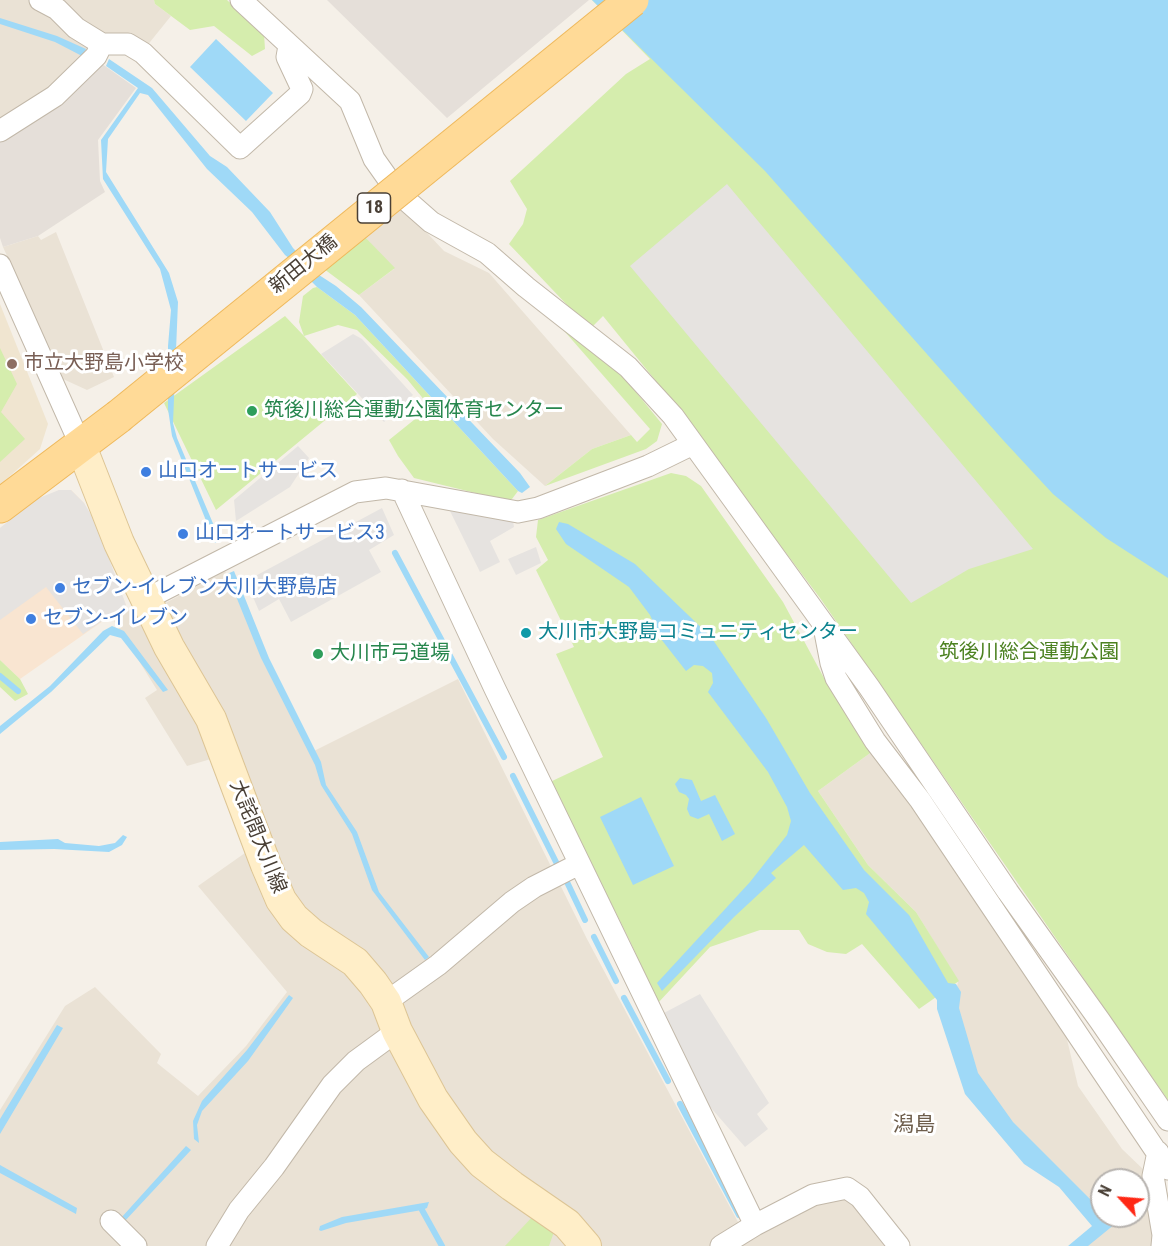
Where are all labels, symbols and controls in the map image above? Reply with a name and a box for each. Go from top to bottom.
road number: 18 [358,193,391,223]
street label: 新田大橋 [265,231,343,299]
place label: 市立大野島小学校 [24,352,184,376]
marker: 市立大野島小学校 [5,357,19,371]
place label: 筑後川総合運動公園体育センター [264,399,564,423]
marker: 筑後川総合運動公園体育センター [245,404,259,418]
place label: 山口オートサービス [158,460,338,484]
marker: 山口オートサービス [139,465,153,479]
place label: 山口オートサービス3 [195,522,385,546]
marker: 山口オートサービス3 [176,527,190,541]
place label: セブン-イレブン大川大野島店 [72,576,337,600]
marker: セブン-イレブン大川大野島店 [53,581,67,595]
place label: セブン-イレブン [43,607,188,631]
marker: セブン-イレブン [24,612,38,626]
place label: 大川市大野島コミュニティセンター [538,621,858,645]
marker: 大川市大野島コミュニティセンター [519,626,533,640]
park label: 筑後川総合運動公園 [939,641,1119,665]
place label: 大川市弓道場 [330,642,450,666]
marker: 大川市弓道場 [311,647,325,661]
street label: 大詫間大川線 [223,777,291,897]
district label: 潟島 [893,1113,935,1139]
north arrow [1090,1168,1150,1228]
text: N [1094,1182,1116,1199]

